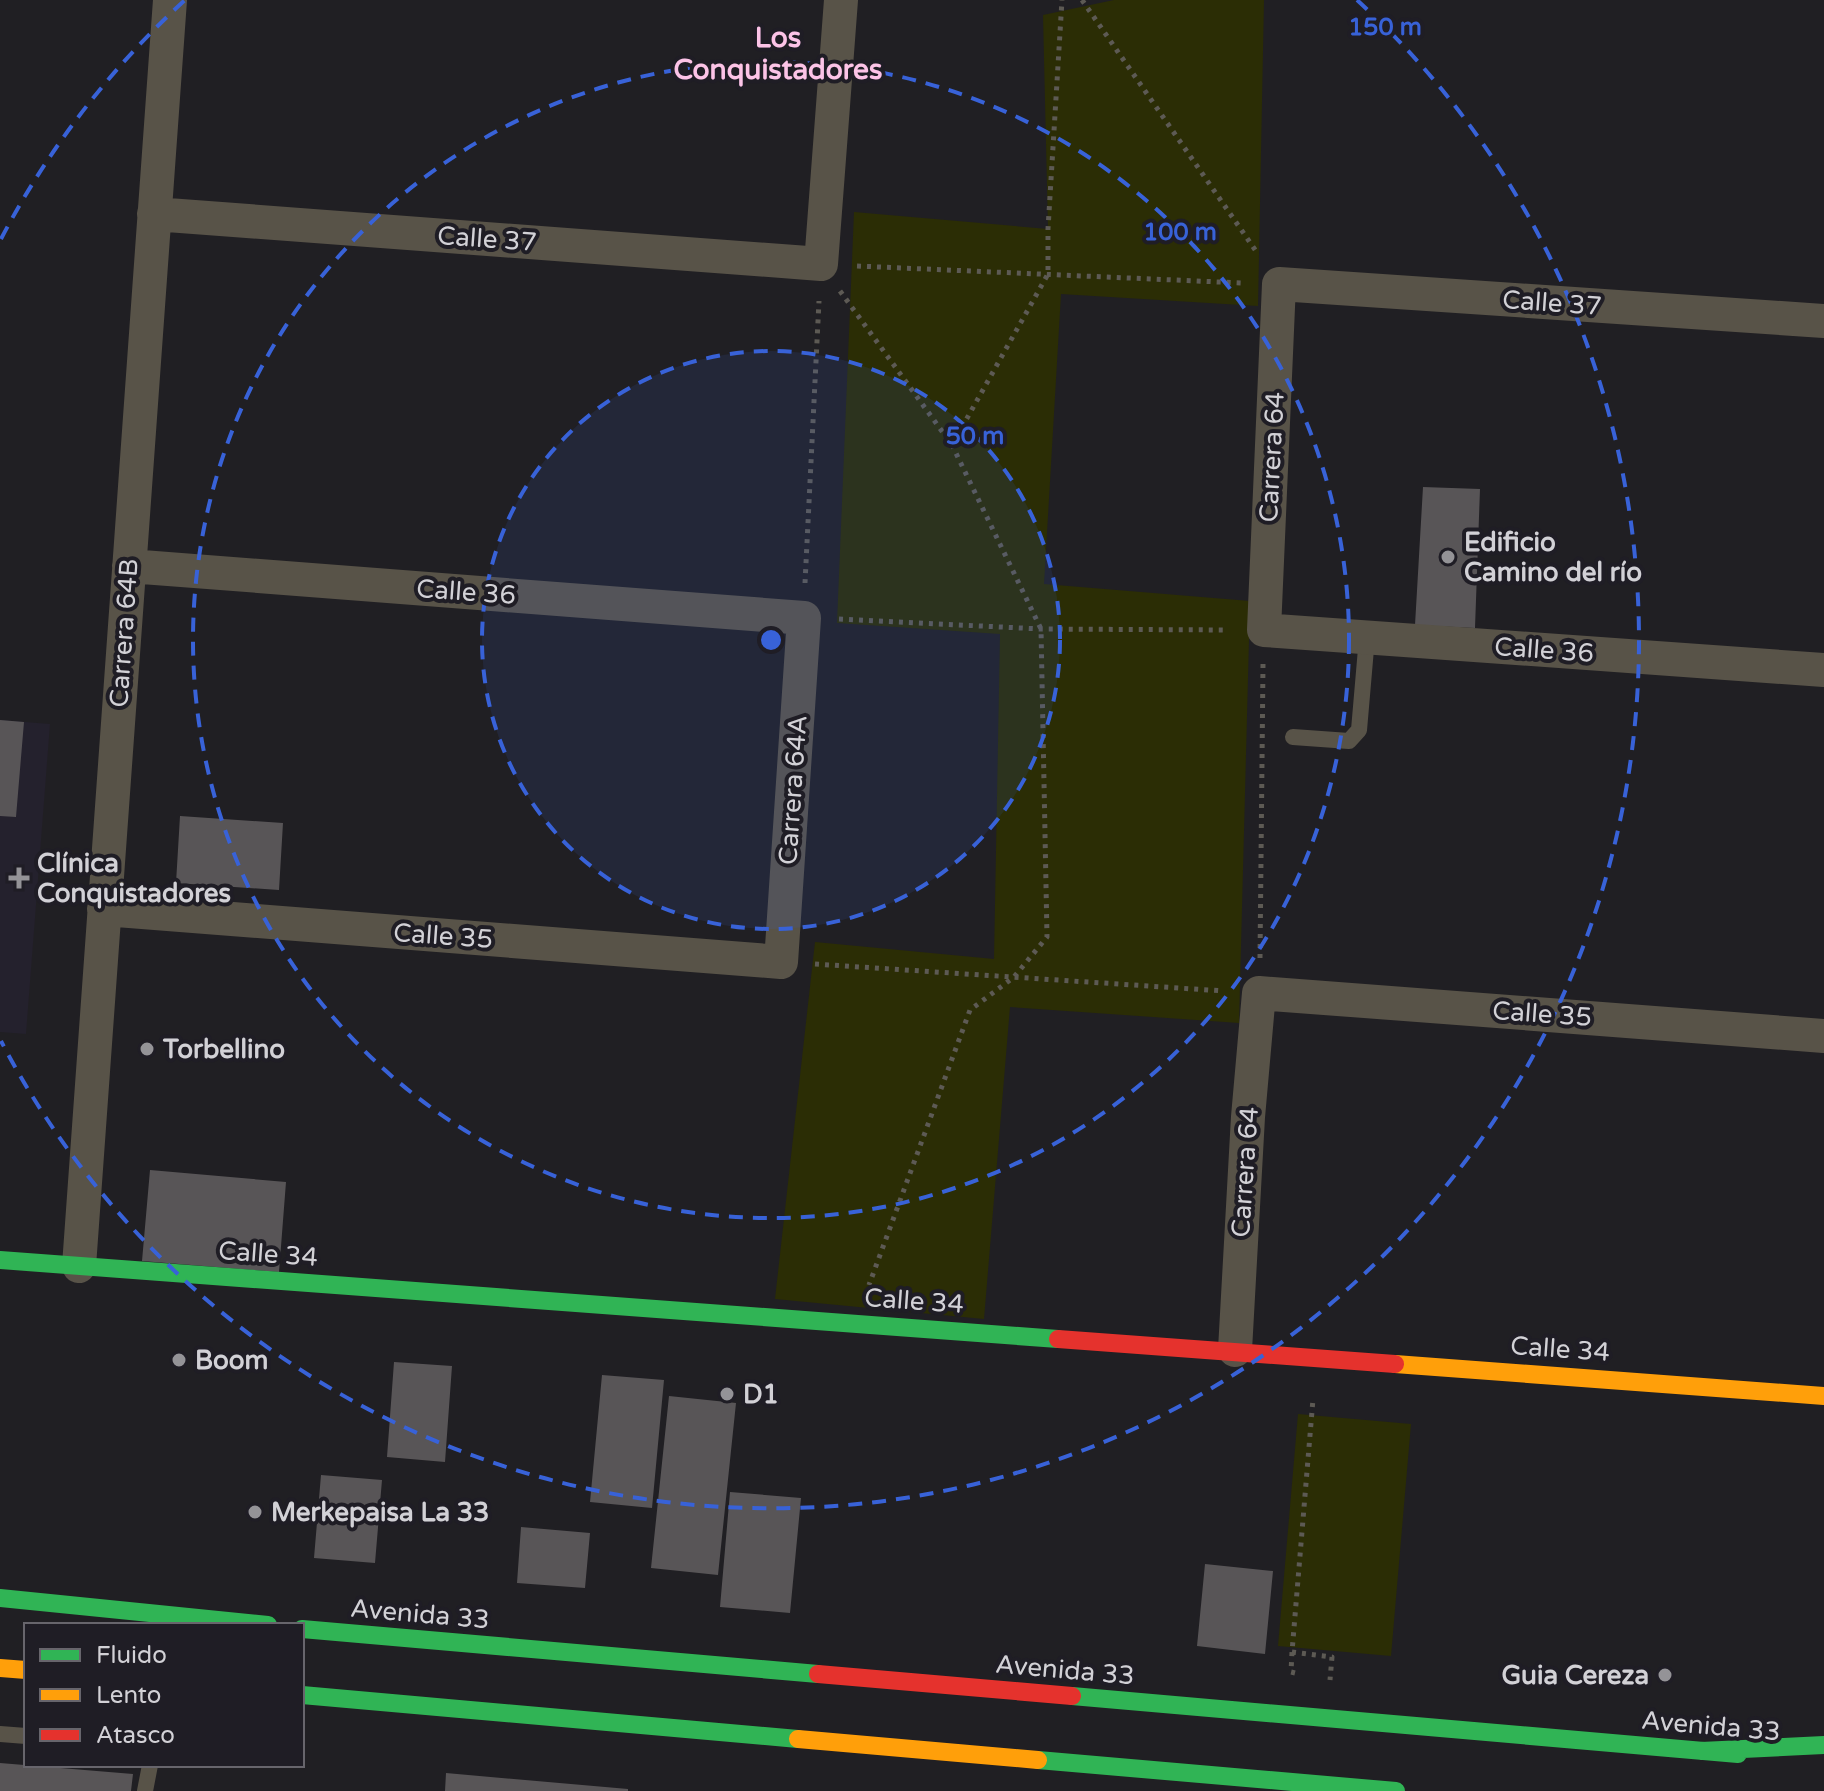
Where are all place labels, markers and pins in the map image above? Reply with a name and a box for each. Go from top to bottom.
place label: Edificio Camino del río [1464,527,1642,588]
marker: Edificio Camino del río [1439,548,1457,566]
centre of rings [757,626,785,654]
place label: Clínica Conquistadores [37,848,231,909]
marker: Clínica Conquistadores [8,867,30,889]
place label: Torbellino [162,1034,285,1065]
marker: Torbellino [138,1040,156,1058]
place label: Boom [195,1345,268,1376]
marker: Boom [170,1351,188,1369]
place label: D1 [743,1379,779,1410]
marker: D1 [718,1385,736,1403]
place label: Merkepaisa La 33 [271,1497,489,1528]
marker: Merkepaisa La 33 [246,1503,264,1521]
place label: Guia Cereza [1501,1660,1649,1691]
marker: Guia Cereza [1656,1666,1674,1684]

